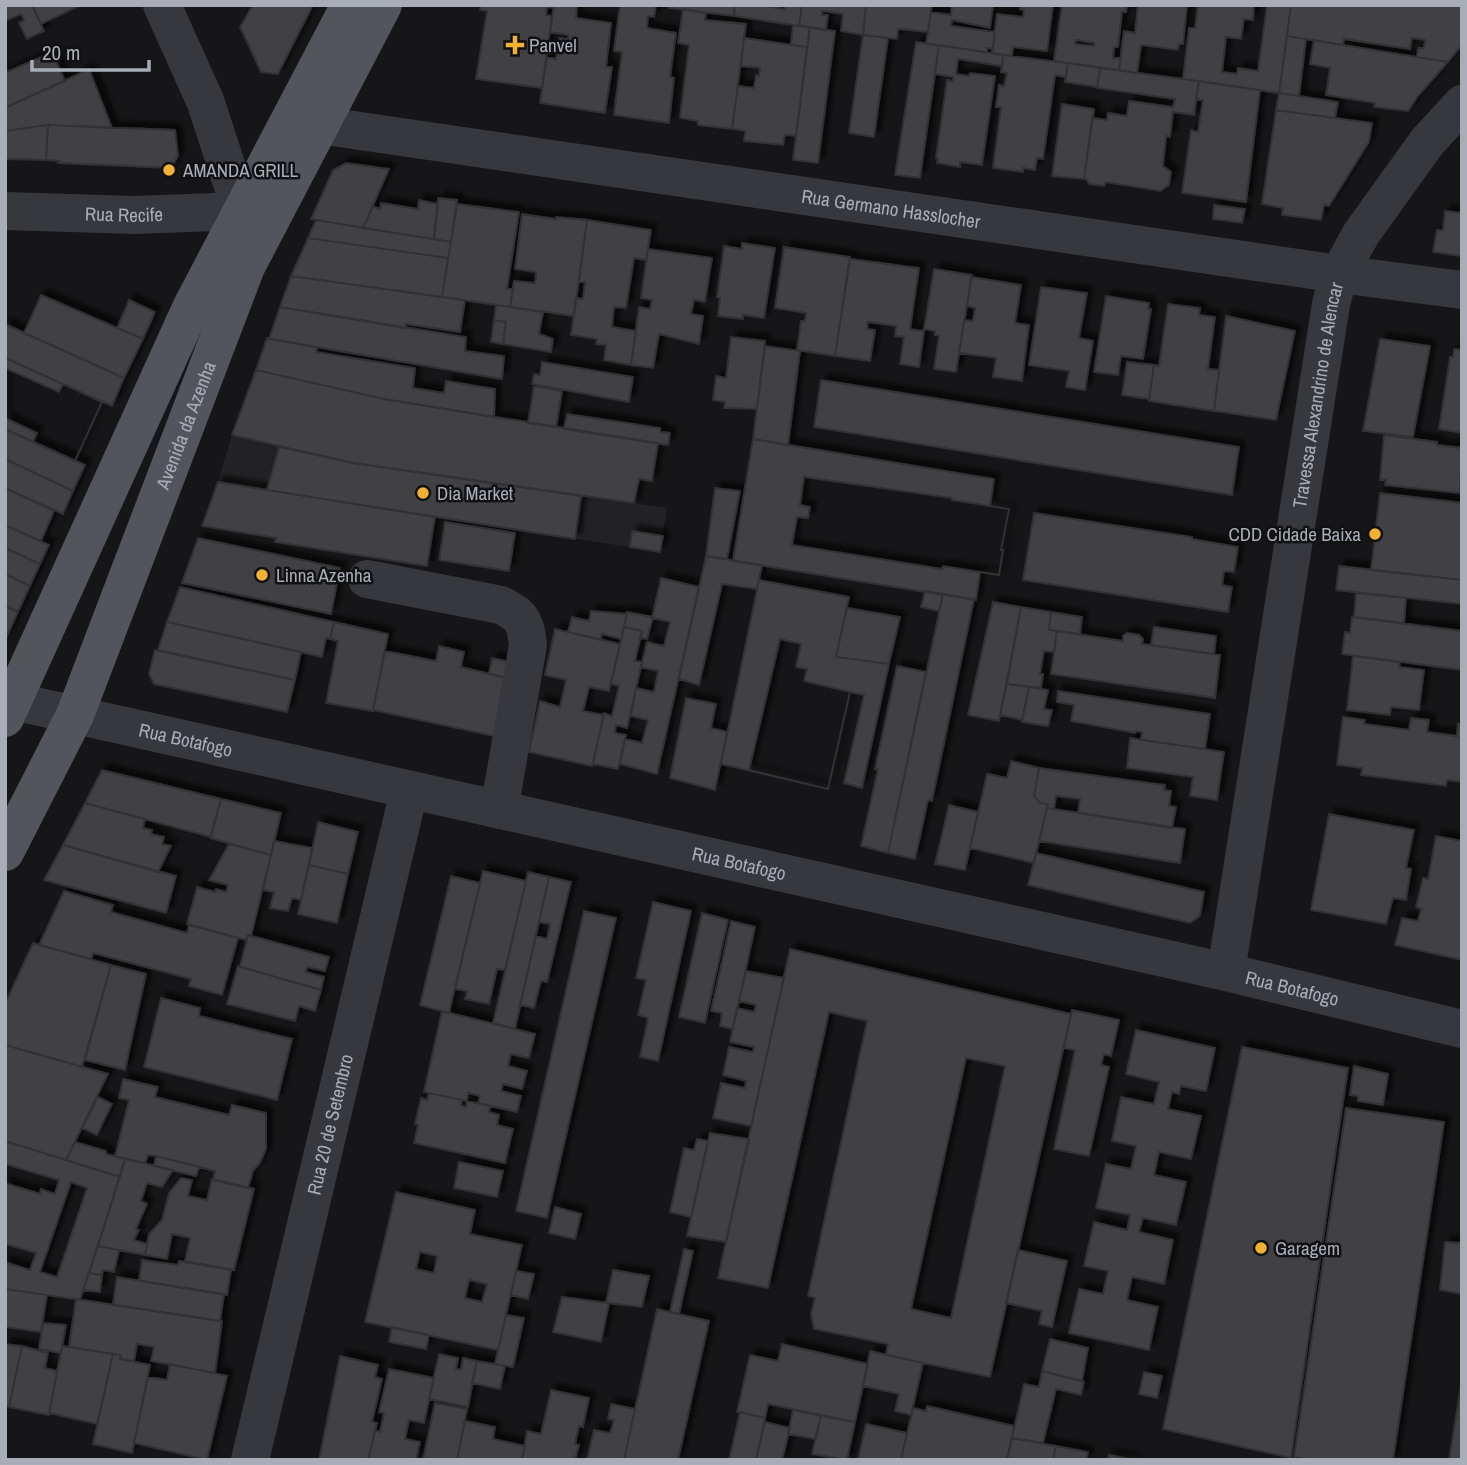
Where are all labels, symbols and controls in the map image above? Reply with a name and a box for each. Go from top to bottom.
scale bar [32,28,149,72]
place label: Panvel [529,32,577,58]
marker: Panvel [507,37,523,53]
text: 20 m [42,38,80,67]
place label: AMANDA GRILL [182,157,298,183]
marker: AMANDA GRILL [161,162,177,178]
street label: Rua Germano Hasslocher [800,183,983,235]
street label: Rua Recife [85,200,163,228]
street label: Travessa Alexandrino de Alencar [1286,279,1349,510]
street label: Avenida da Azenha [149,357,222,494]
place label: Dia Market [437,480,514,506]
marker: Dia Market [415,485,431,501]
place label: CDD Cidade Baixa [1229,521,1361,547]
marker: CDD Cidade Baixa [1367,526,1383,542]
place label: Linna Azenha [276,562,372,588]
marker: Linna Azenha [254,567,270,583]
street label: Rua Botafogo [136,717,235,763]
street label: Rua Botafogo [690,840,788,886]
street label: Rua Botafogo [1243,964,1342,1012]
street label: Rua 20 de Setembro [300,1051,359,1197]
place label: Garagem [1275,1235,1340,1261]
marker: Garagem [1253,1240,1269,1256]

